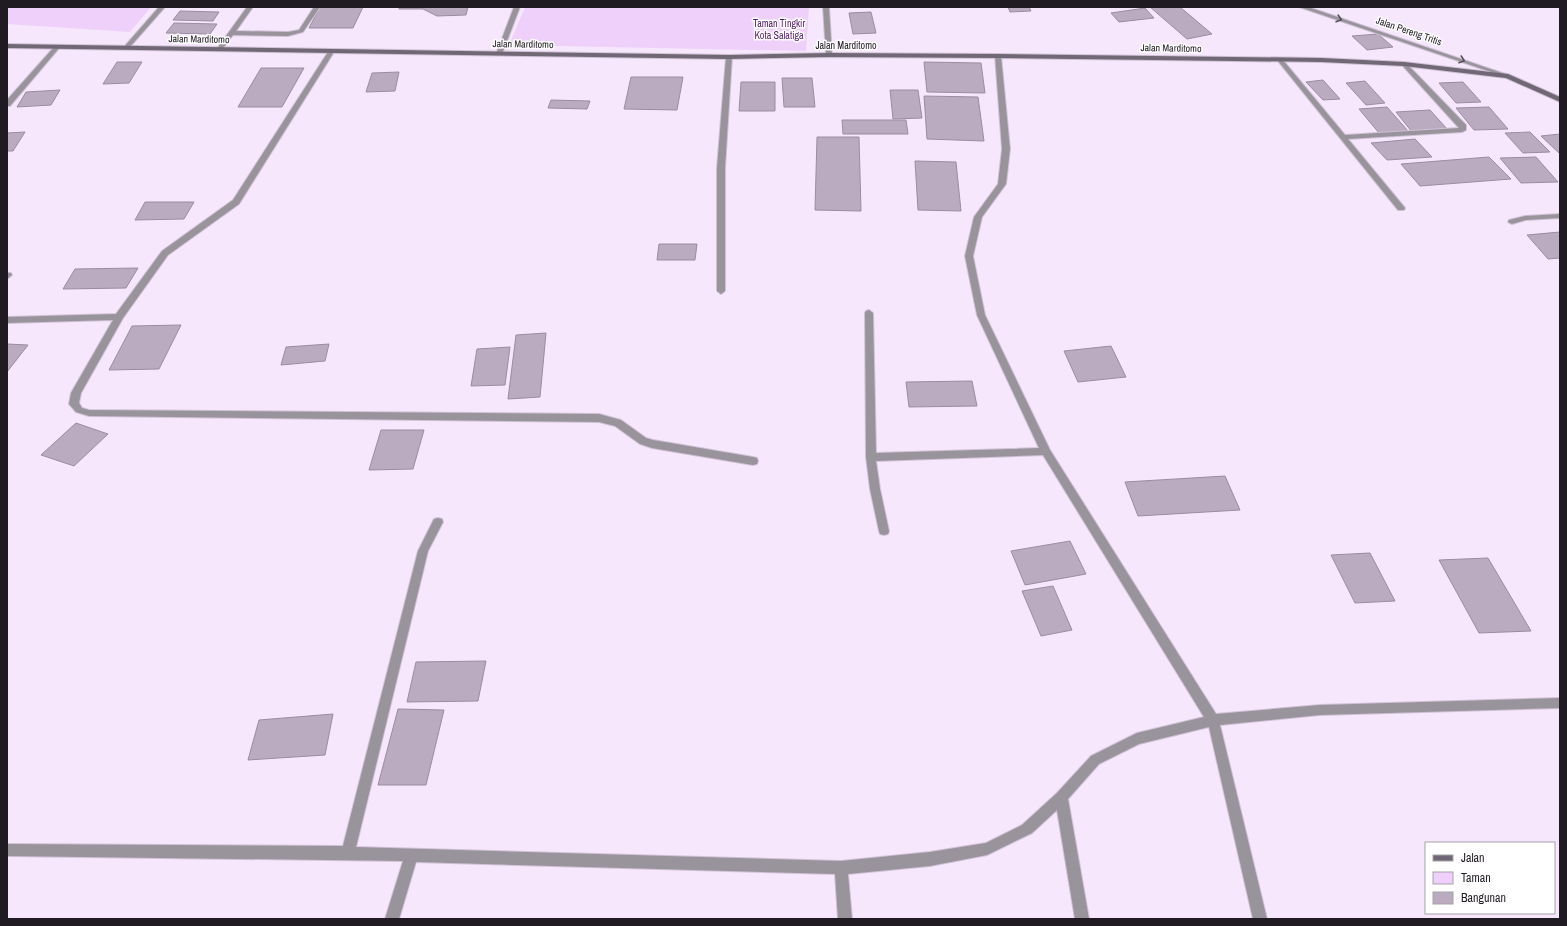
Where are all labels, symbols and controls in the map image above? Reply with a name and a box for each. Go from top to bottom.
one-way arrow [1336,14,1343,22]
street label: Jalan Pereng Tritis [1374,14,1444,48]
park label: Taman Tingkir Kota Salatiga [753,17,805,42]
street label: Jalan Marditomo [168,32,230,46]
street label: Jalan Marditomo [492,37,554,51]
street label: Jalan Marditomo [815,39,877,52]
street label: Jalan Marditomo [1140,41,1202,55]
one-way arrow [1459,56,1466,64]
legend [1425,842,1555,914]
text: Jalan [1461,850,1485,866]
text: Taman [1461,870,1491,886]
text: Bangunan [1461,890,1506,906]

